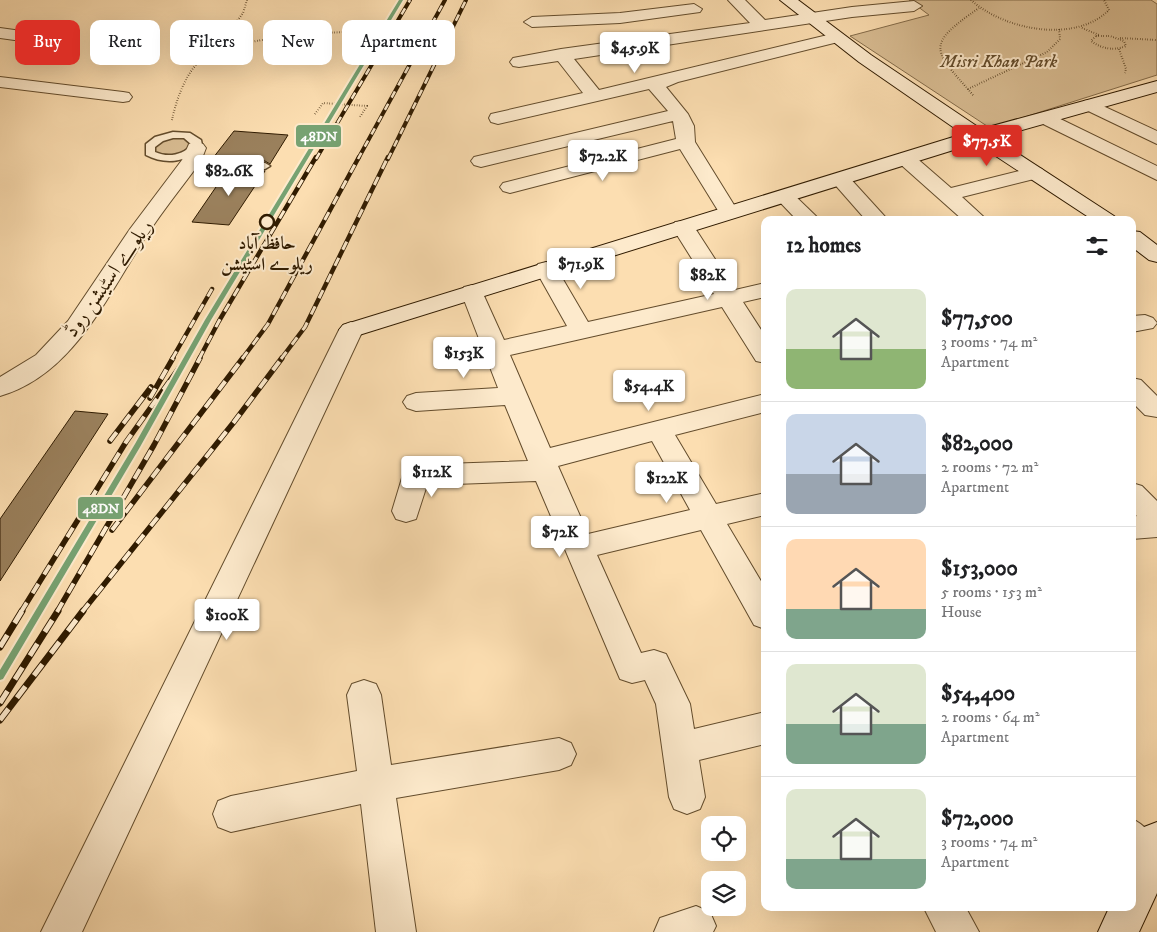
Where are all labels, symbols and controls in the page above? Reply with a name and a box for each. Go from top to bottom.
chip: Buy [15,20,80,65]
chip: Rent [90,20,160,65]
chip: Filters [170,20,253,65]
chip: New [263,20,332,65]
chip: Apartment [342,20,455,65]
pin: $45.9K [594,32,676,74]
text: $45.9K [611,38,659,58]
park label: Misri Khan Park [939,51,1058,73]
line badge: 48DN [295,124,342,148]
pin: $77.5K [946,124,1028,167]
text: 48DN [300,128,338,146]
text: $77.5K [963,131,1011,151]
pin: $72.2K [562,140,644,182]
text: $72.2K [579,146,627,166]
pin: $82.6K [188,154,270,197]
text: $82.6K [205,161,253,181]
marker: حافظ آباد ریلوے اسٹیشن [259,214,275,230]
street label: ریلوے اسٹیشن روڈ [59,215,159,343]
place label: حافظ آباد ریلوے اسٹیشن [221,232,313,276]
icon: filters [1083,232,1111,260]
text: 12 homes [786,233,861,259]
pin: $71.9K [540,248,622,290]
text: $71.9K [558,254,604,274]
pin: $82K [678,258,738,301]
text: $82K [690,265,726,285]
text: $77,500 [941,306,1013,332]
icon: home [826,309,886,369]
text: 3 rooms · 74 m² [941,332,1038,352]
pin: $153K [429,336,499,379]
text: $153K [444,343,484,363]
text: Apartment [941,352,1009,372]
pin: $54.4K [608,370,690,412]
text: $54.4K [624,376,674,396]
text: $82,000 [941,431,1013,457]
icon: home [826,434,886,494]
pin: $112K [397,456,467,498]
text: 2 rooms · 72 m² [941,457,1038,477]
text: $112K [412,462,452,482]
pin: $122K [632,462,702,504]
text: $122K [646,468,688,488]
text: Apartment [941,477,1009,497]
line badge: 48DN [77,496,124,520]
text: 48DN [82,500,120,518]
pin: $72K [530,516,590,558]
text: $72K [542,522,578,542]
text: $153,000 [941,556,1018,582]
icon: home [826,559,886,619]
text: 5 rooms · 153 m² [941,582,1042,602]
pin: $100K [192,598,262,641]
text: House [941,602,982,622]
text: $100K [205,605,249,625]
text: $54,400 [941,681,1015,707]
icon: home [826,684,886,744]
text: 2 rooms · 64 m² [941,707,1040,727]
text: Apartment [941,727,1009,747]
text: $72,000 [941,806,1014,832]
icon: home [826,809,886,869]
map controls [701,816,746,916]
button: locate [701,816,746,861]
text: 3 rooms · 74 m² [941,832,1038,852]
text: Apartment [941,852,1009,872]
button: layers [701,871,746,916]

